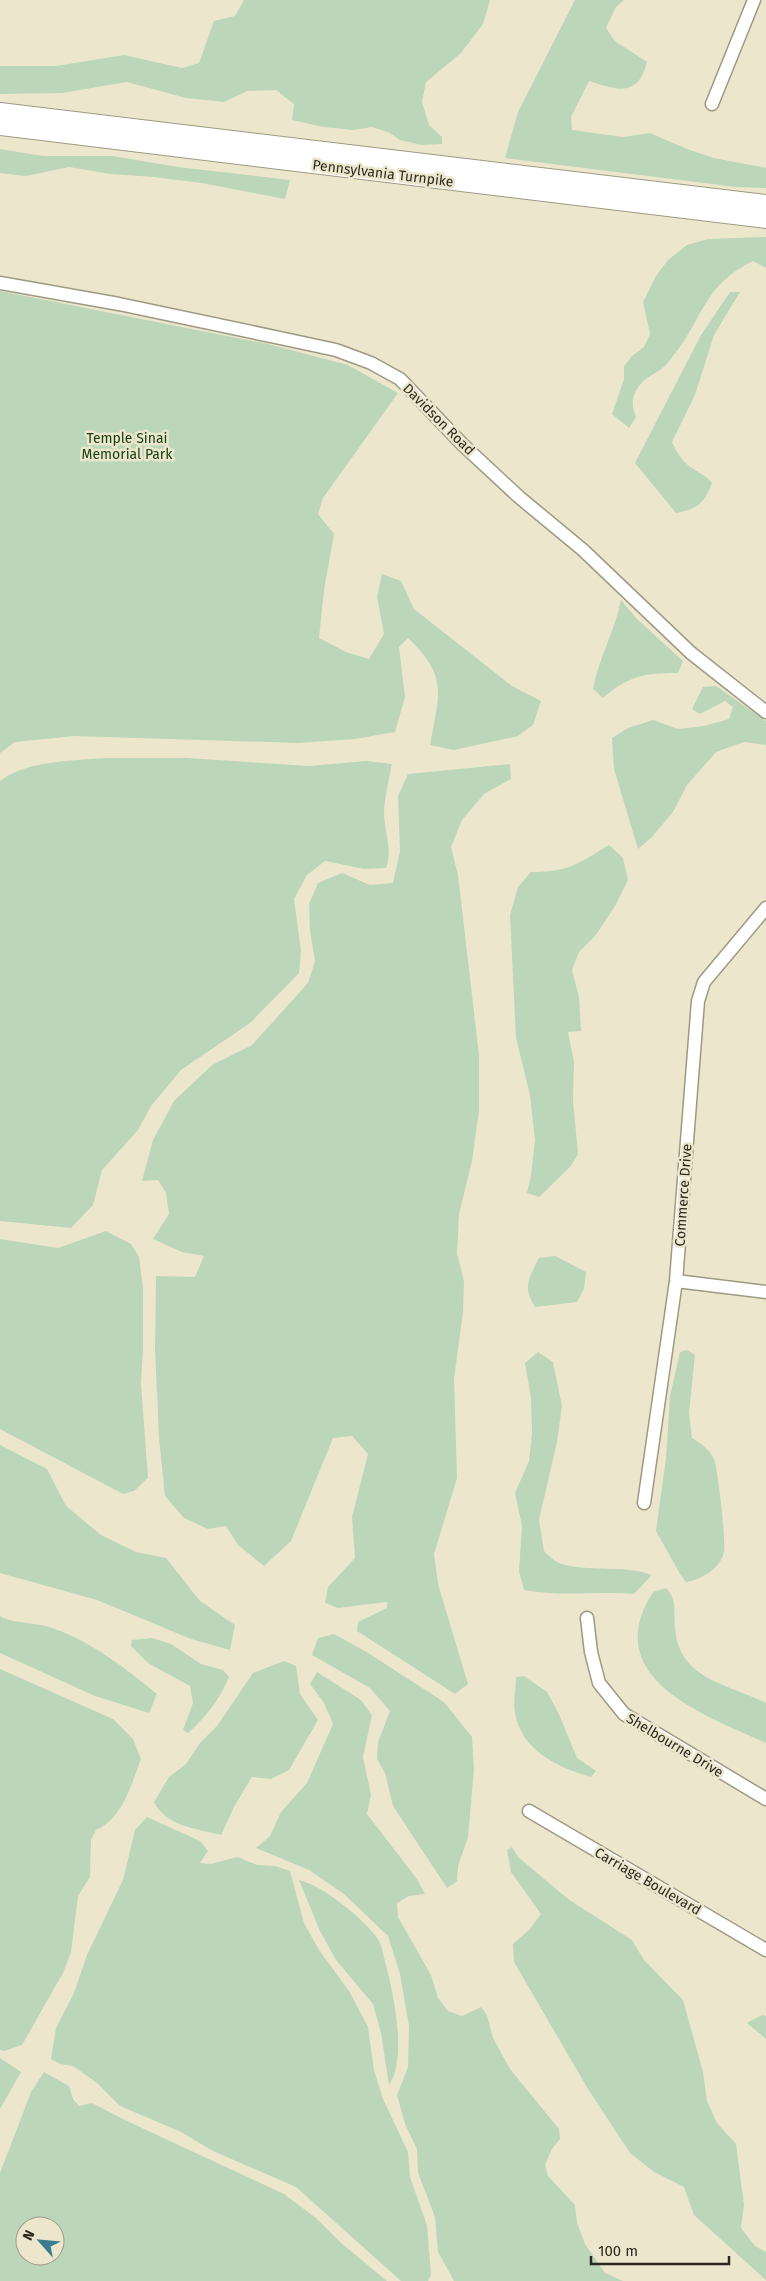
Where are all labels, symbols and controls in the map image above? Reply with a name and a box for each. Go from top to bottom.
street label: Pennsylvania Turnpike [311,156,454,191]
street label: Davidson Road [399,380,478,459]
park label: Temple Sinai Memorial Park [82,430,173,463]
street label: Commerce Drive [671,1143,696,1247]
street label: Shelbourne Drive [623,1710,726,1781]
street label: Carriage Boulevard [592,1844,704,1919]
north arrow [15,2216,65,2266]
text: N [19,2227,39,2243]
scale bar [591,2234,728,2266]
text: 100 m [598,2242,638,2260]

